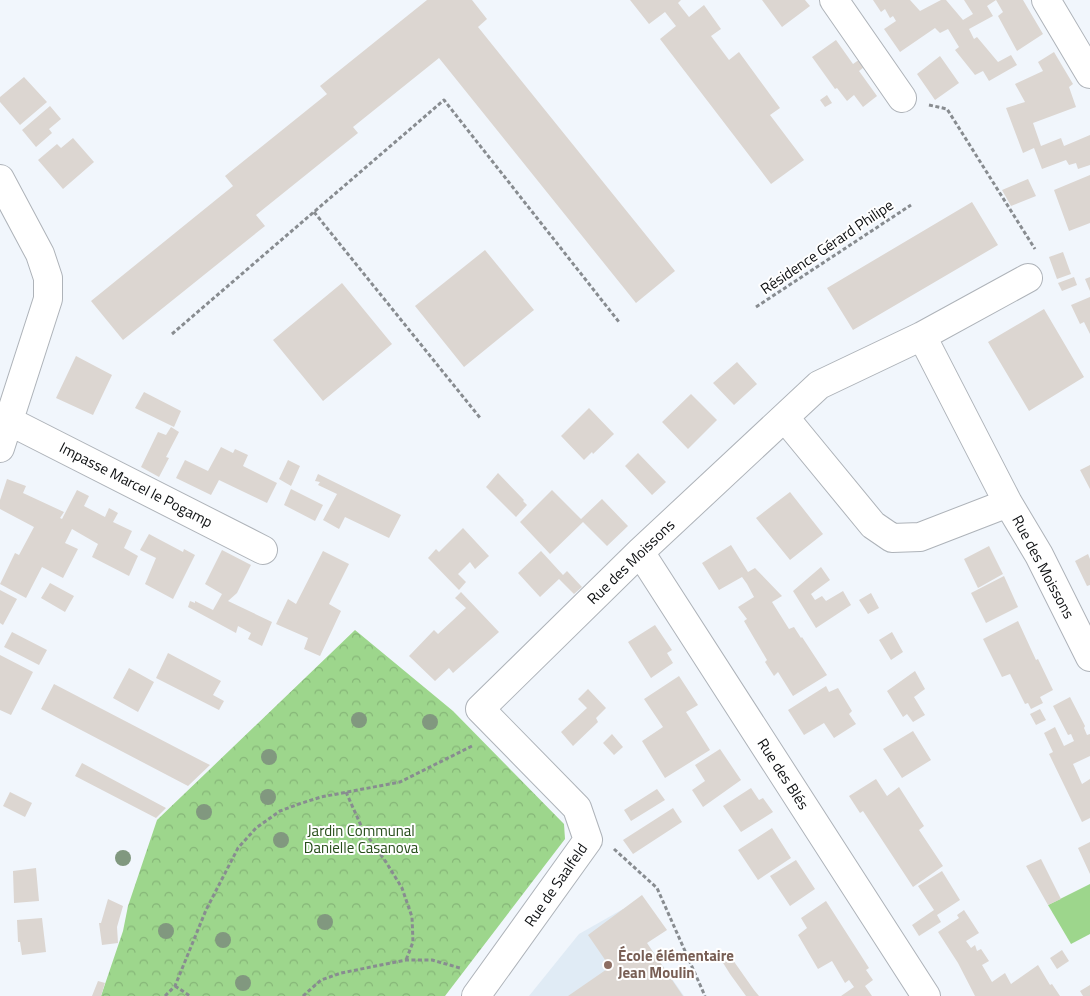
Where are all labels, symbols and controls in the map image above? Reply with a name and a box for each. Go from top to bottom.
street label: Résidence Gérard Philipe [756,193,898,300]
street label: Impasse Marcel le Pogamp [56,436,217,533]
street label: Rue des Moissons [1006,511,1080,623]
street label: Rue des Moissons [581,514,680,610]
street label: Rue des Blés [752,733,815,814]
park label: Jardin Communal Danielle Casanova [304,819,419,859]
street label: Rue de Saalfeld [518,838,593,931]
place label: École élémentaire Jean Moulin [618,944,734,984]
marker: École élémentaire Jean Moulin [602,959,614,971]

